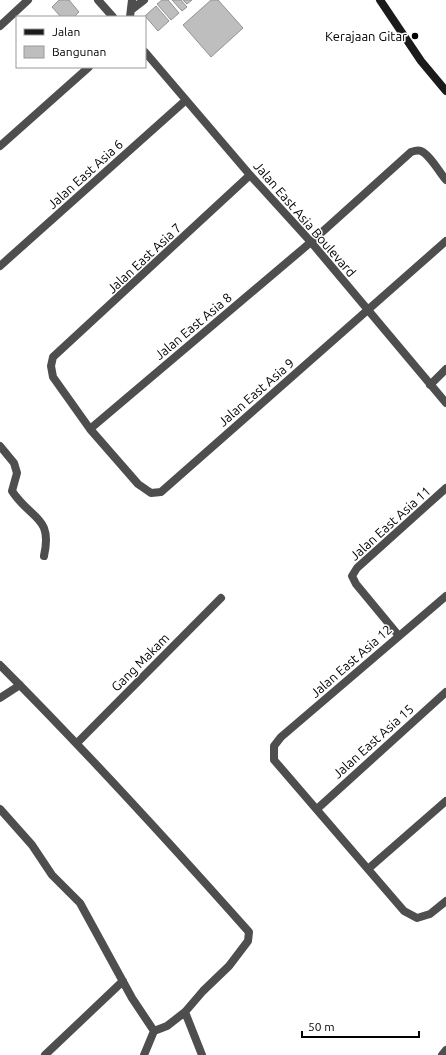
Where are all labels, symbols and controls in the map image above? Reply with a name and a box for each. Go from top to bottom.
legend [16,16,146,68]
text: Jalan [52,25,80,38]
place label: Kerajaan Gitar [325,29,407,43]
marker: Kerajaan Gitar [410,31,420,41]
text: Bangunan [52,45,106,58]
street label: Jalan East Asia 6 [45,137,125,211]
street label: Jalan East Asia Boulevard [251,159,359,279]
street label: Jalan East Asia 7 [104,220,184,296]
street label: Jalan East Asia 8 [152,290,234,362]
street label: Jalan East Asia 9 [215,355,297,429]
street label: Jalan East Asia 11 [347,483,433,563]
street label: Jalan East Asia 12 [308,622,394,700]
street label: Gang Makam [108,630,172,694]
street label: Jalan East Asia 15 [330,701,416,781]
scale bar [302,1013,419,1039]
text: 50 m [308,1020,335,1033]

